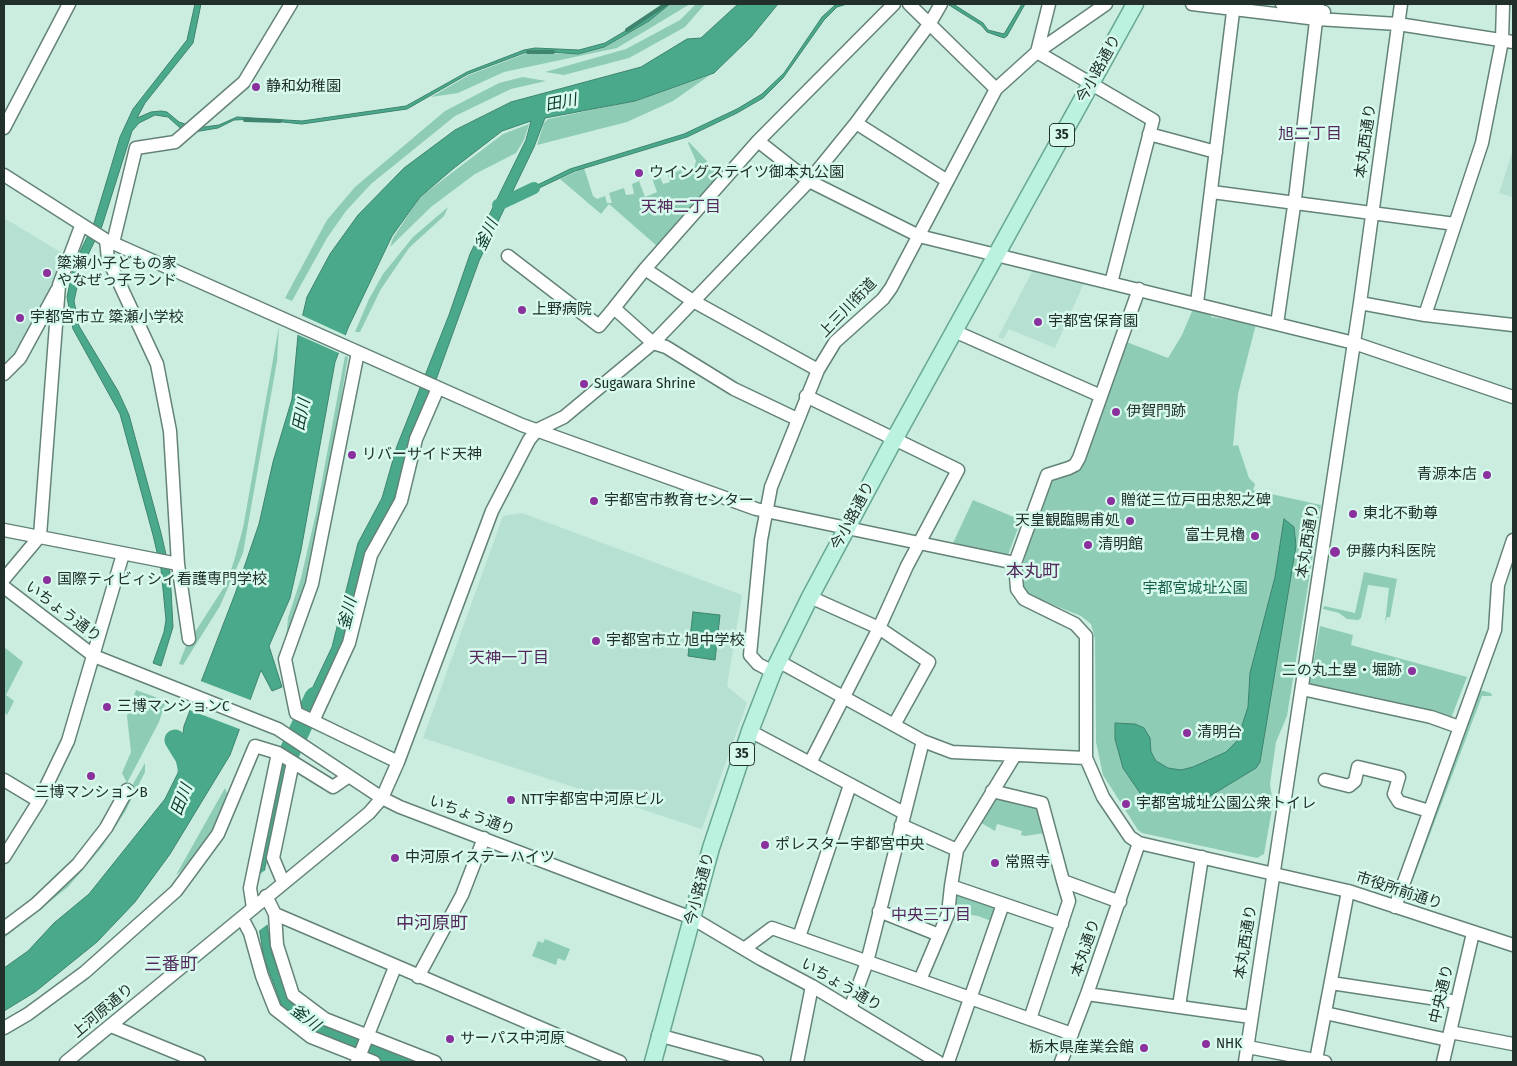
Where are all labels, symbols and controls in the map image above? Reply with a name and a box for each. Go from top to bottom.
street label: 今小路通り [1073,32,1125,106]
place label: 静和幼稚園 [266,78,341,96]
marker: 静和幼稚園 [250,81,262,93]
water label: 田川 [543,91,579,115]
street label: 本丸西通り [1352,103,1380,179]
road number: 35 [1050,124,1074,146]
district label: 旭二丁目 [1278,125,1342,145]
place label: ウイングステイツ御本丸公園 [649,164,844,182]
marker: ウイングステイツ御本丸公園 [633,167,645,179]
district label: 天神二丁目 [641,198,721,218]
water label: 釜川 [472,216,502,254]
place label: 簗瀬小子どもの家 やなぜっ子ランド [57,255,177,290]
marker: 簗瀬小子どもの家 やなぜっ子ランド [41,267,53,279]
street label: 上三川街道 [815,275,881,341]
place label: 上野病院 [532,301,592,319]
marker: 上野病院 [516,304,528,316]
place label: 宇都宮市立 簗瀬小学校 [30,309,184,327]
marker: 宇都宮市立 簗瀬小学校 [14,312,26,324]
place label: 宇都宮保育園 [1048,313,1138,331]
marker: 宇都宮保育園 [1032,316,1044,328]
place label: Sugawara Shrine [594,375,696,393]
marker: Sugawara Shrine [578,378,590,390]
water label: 田川 [290,397,314,433]
place label: 伊賀門跡 [1126,403,1186,421]
marker: 伊賀門跡 [1110,406,1122,418]
place label: リバーサイド天神 [362,446,482,464]
marker: リバーサイド天神 [346,449,358,461]
place label: 青源本店 [1417,466,1477,484]
marker: 青源本店 [1481,469,1493,481]
street label: 今小路通り [827,479,879,553]
place label: 宇都宮市教育センター [604,492,754,510]
place label: 贈従三位戸田忠恕之碑 [1121,492,1271,510]
marker: 宇都宮市教育センター [588,495,600,507]
marker: 贈従三位戸田忠恕之碑 [1105,495,1117,507]
street label: 本丸西通り [1293,503,1323,579]
place label: 東北不動尊 [1363,505,1438,523]
marker: 東北不動尊 [1347,508,1359,520]
place label: 天皇観臨賜甫処 [1015,512,1120,530]
marker: 天皇観臨賜甫処 [1124,515,1136,527]
place label: 富士見櫓 [1185,527,1245,545]
marker: 富士見櫓 [1249,530,1261,542]
place label: 清明館 [1098,536,1143,554]
marker: 清明館 [1082,539,1094,551]
place label: 伊藤内科医院 [1346,543,1436,561]
marker: 伊藤内科医院 [1328,545,1342,559]
district label: 本丸町 [1006,561,1060,583]
place label: 国際ティビィシィ看護専門学校 [57,571,267,589]
marker: 国際ティビィシィ看護専門学校 [41,574,53,586]
street label: いちょう通り [22,578,104,646]
park label: 宇都宮城址公園 [1143,580,1247,598]
water label: 釜川 [335,596,361,632]
place label: 宇都宮市立 旭中学校 [606,632,745,650]
marker: 宇都宮市立 旭中学校 [590,635,602,647]
district label: 天神一丁目 [469,649,549,669]
place label: 二の丸土塁・堀跡 [1282,662,1402,680]
marker: 二の丸土塁・堀跡 [1406,665,1418,677]
place label: 三博マンションC [117,698,230,716]
marker: 三博マンションC [101,701,113,713]
place label: 清明台 [1197,724,1242,742]
marker: 清明台 [1181,727,1193,739]
road number: 35 [730,742,754,766]
marker: 三博マンションB [85,770,97,782]
water label: 田川 [167,782,197,818]
place label: 三博マンションB [34,784,148,802]
place label: NTT宇都宮中河原ビル [521,791,664,809]
street label: いちょう通り [427,792,517,840]
marker: NTT宇都宮中河原ビル [505,794,517,806]
place label: 宇都宮城址公園公衆トイレ [1136,795,1316,813]
marker: 宇都宮城址公園公衆トイレ [1120,798,1132,810]
place label: ポレスター宇都宮中央 [775,836,925,854]
marker: ポレスター宇都宮中央 [759,839,771,851]
place label: 中河原イステーハイツ [405,849,555,867]
street label: 今小路通り [682,850,718,928]
marker: 中河原イステーハイツ [389,852,401,864]
place label: 常照寺 [1005,854,1050,872]
marker: 常照寺 [989,857,1001,869]
street label: 市役所前通り [1353,869,1445,913]
street label: 本丸西通り [1231,904,1261,980]
district label: 中央三丁目 [891,906,971,926]
district label: 中河原町 [396,913,468,935]
street label: 本丸通り [1068,917,1104,979]
district label: 三番町 [144,954,198,976]
street label: いちょう通り [798,955,884,1015]
street label: 中央通り [1426,963,1458,1025]
street label: 上河原通り [68,980,138,1042]
water label: 釜川 [286,1001,324,1035]
place label: サーパス中河原 [460,1030,565,1048]
marker: サーパス中河原 [444,1033,456,1045]
place label: NHK [1216,1035,1242,1053]
marker: NHK [1200,1038,1212,1050]
place label: 栃木県産業会館 [1029,1039,1134,1057]
marker: 栃木県産業会館 [1138,1042,1150,1054]

